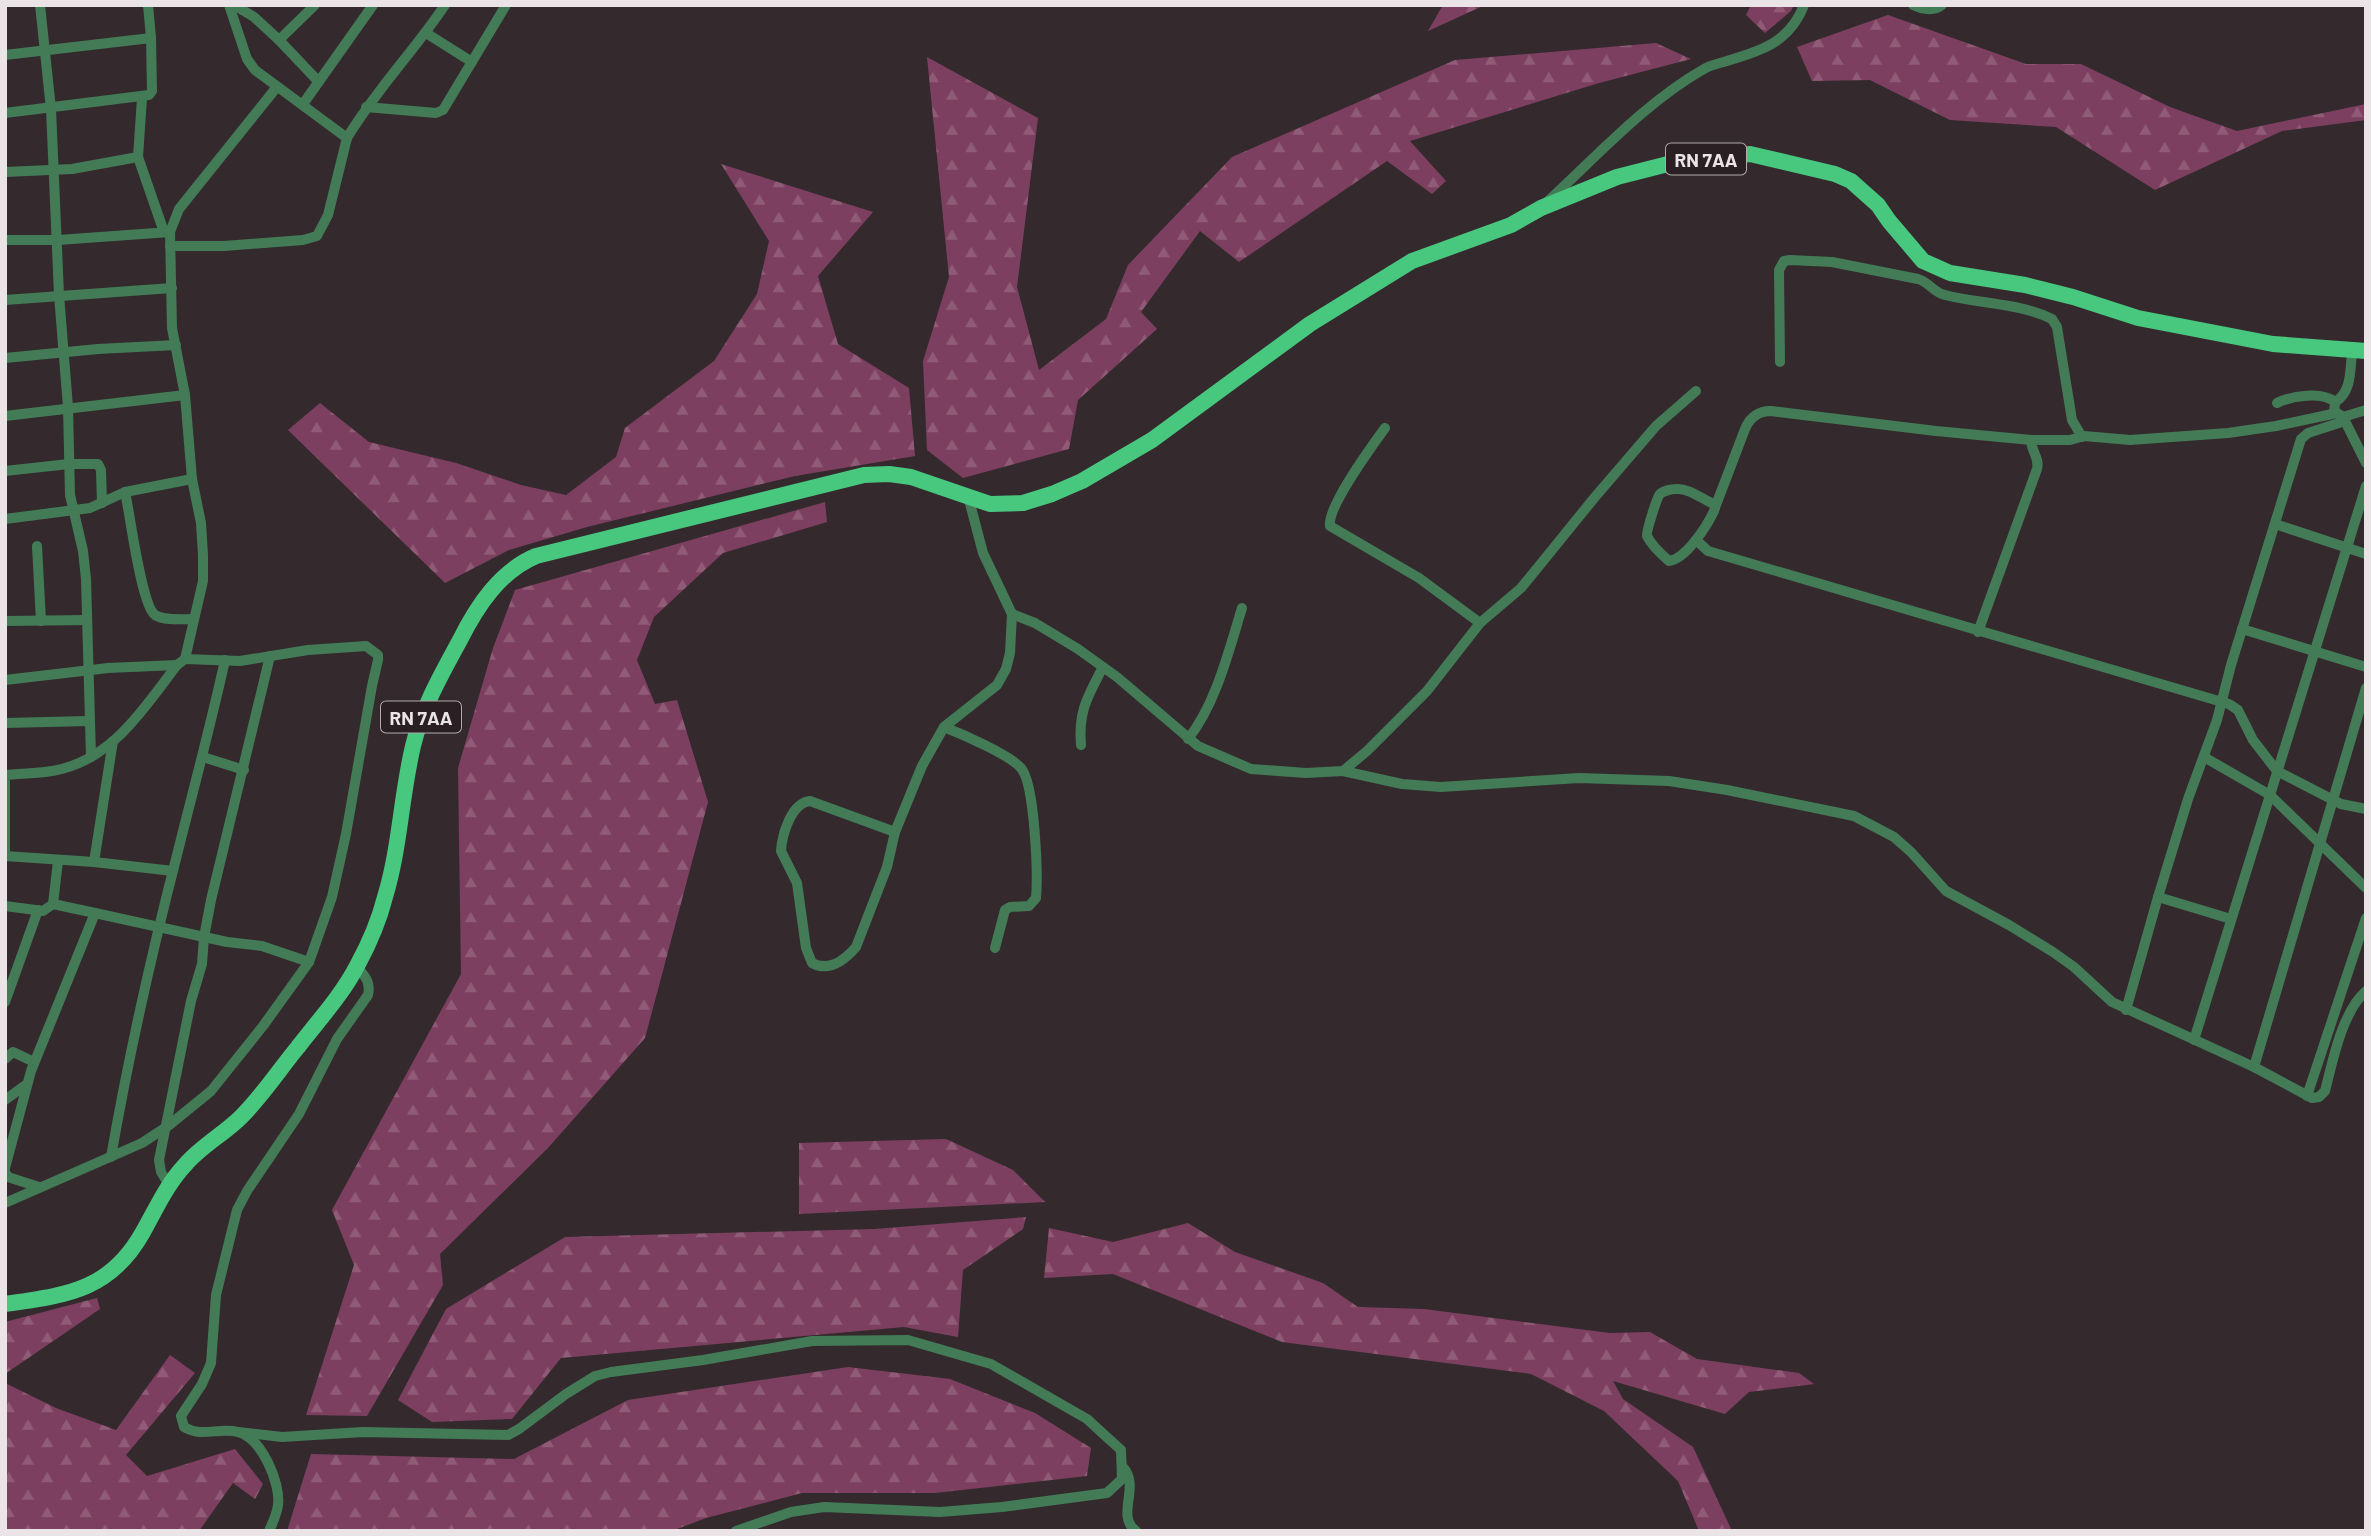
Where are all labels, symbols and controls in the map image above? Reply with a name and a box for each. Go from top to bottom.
road number: RN 7AA [1666,144,1746,174]
road number: RN 7AA [381,702,461,732]

